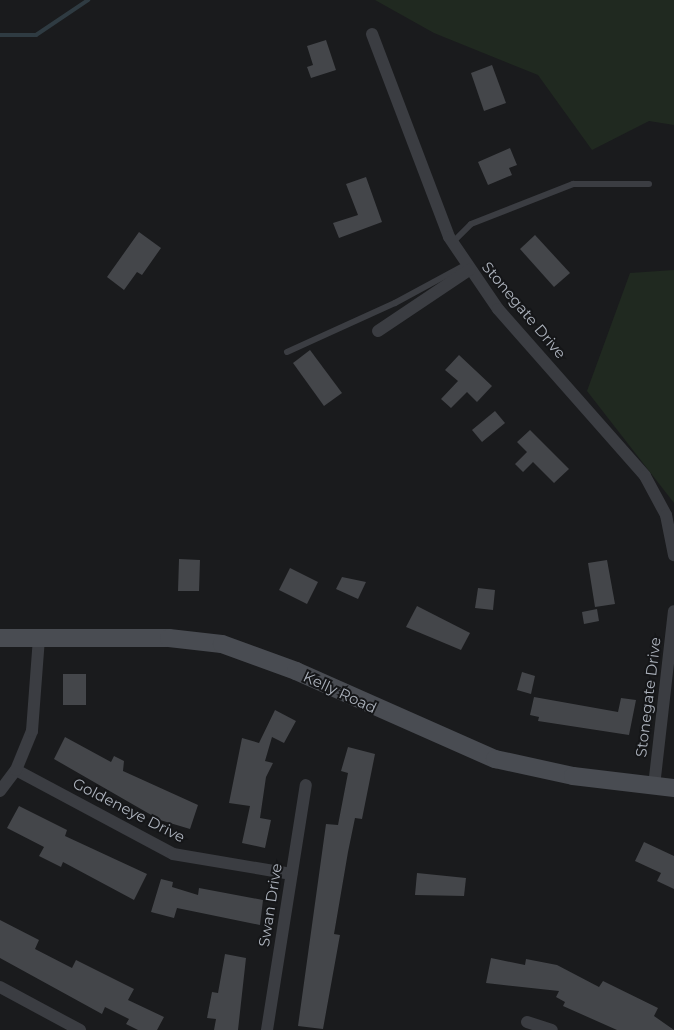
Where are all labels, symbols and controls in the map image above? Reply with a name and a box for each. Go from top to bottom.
street label: Stonegate Drive [478,258,570,362]
street label: Stonegate Drive [632,636,664,758]
street label: Kelly Road [301,667,379,717]
street label: Goldeneye Drive [70,774,188,846]
street label: Swan Drive [255,862,285,948]

